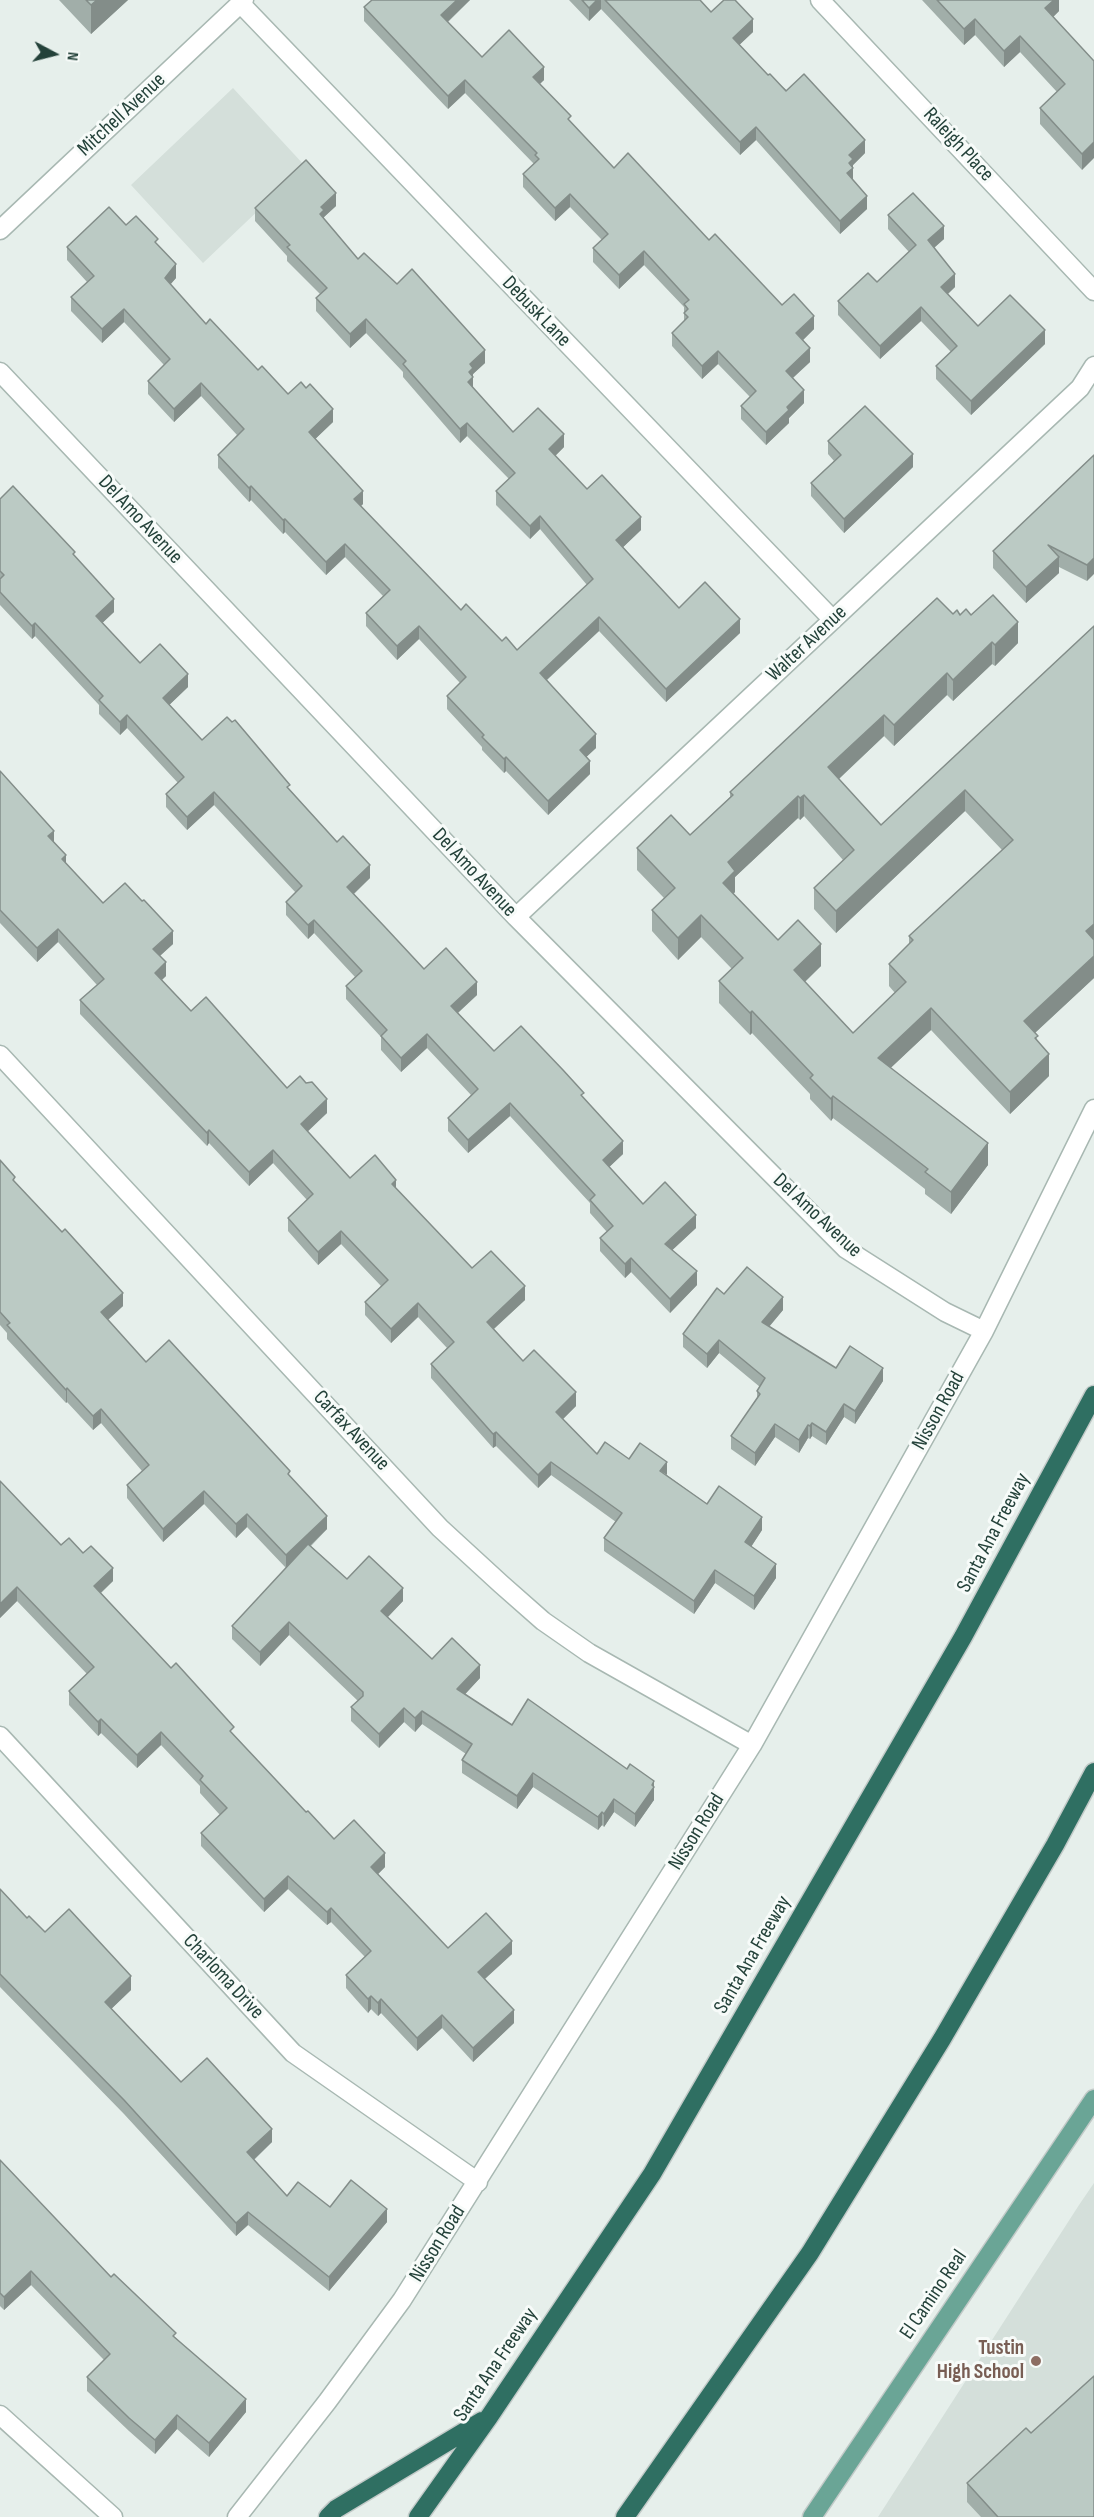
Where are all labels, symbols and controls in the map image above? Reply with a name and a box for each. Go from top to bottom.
north arrow [24,24,84,84]
text: N [62,51,82,62]
street label: Mitchell Avenue [73,68,171,162]
street label: Raleigh Place [917,103,999,187]
street label: Debusk Lane [496,271,576,353]
street label: Del Amo Avenue [92,470,188,570]
street label: Walter Avenue [762,601,852,687]
street label: Del Amo Avenue [426,823,522,923]
street label: Del Amo Avenue [767,1168,867,1264]
street label: Nisson Road [907,1368,971,1454]
street label: Carfax Avenue [307,1386,395,1476]
street label: Santa Ana Freeway [952,1469,1036,1597]
street label: Nisson Road [664,1789,730,1875]
street label: Santa Ana Freeway [709,1892,797,2018]
street label: Charloma Drive [177,1929,269,2025]
street label: Nisson Road [405,2201,471,2287]
street label: El Camino Real [895,2246,973,2344]
street label: Santa Ana Freeway [449,2303,543,2427]
place label: Tustin High School [937,2336,1024,2386]
marker: Tustin High School [1029,2354,1043,2368]

